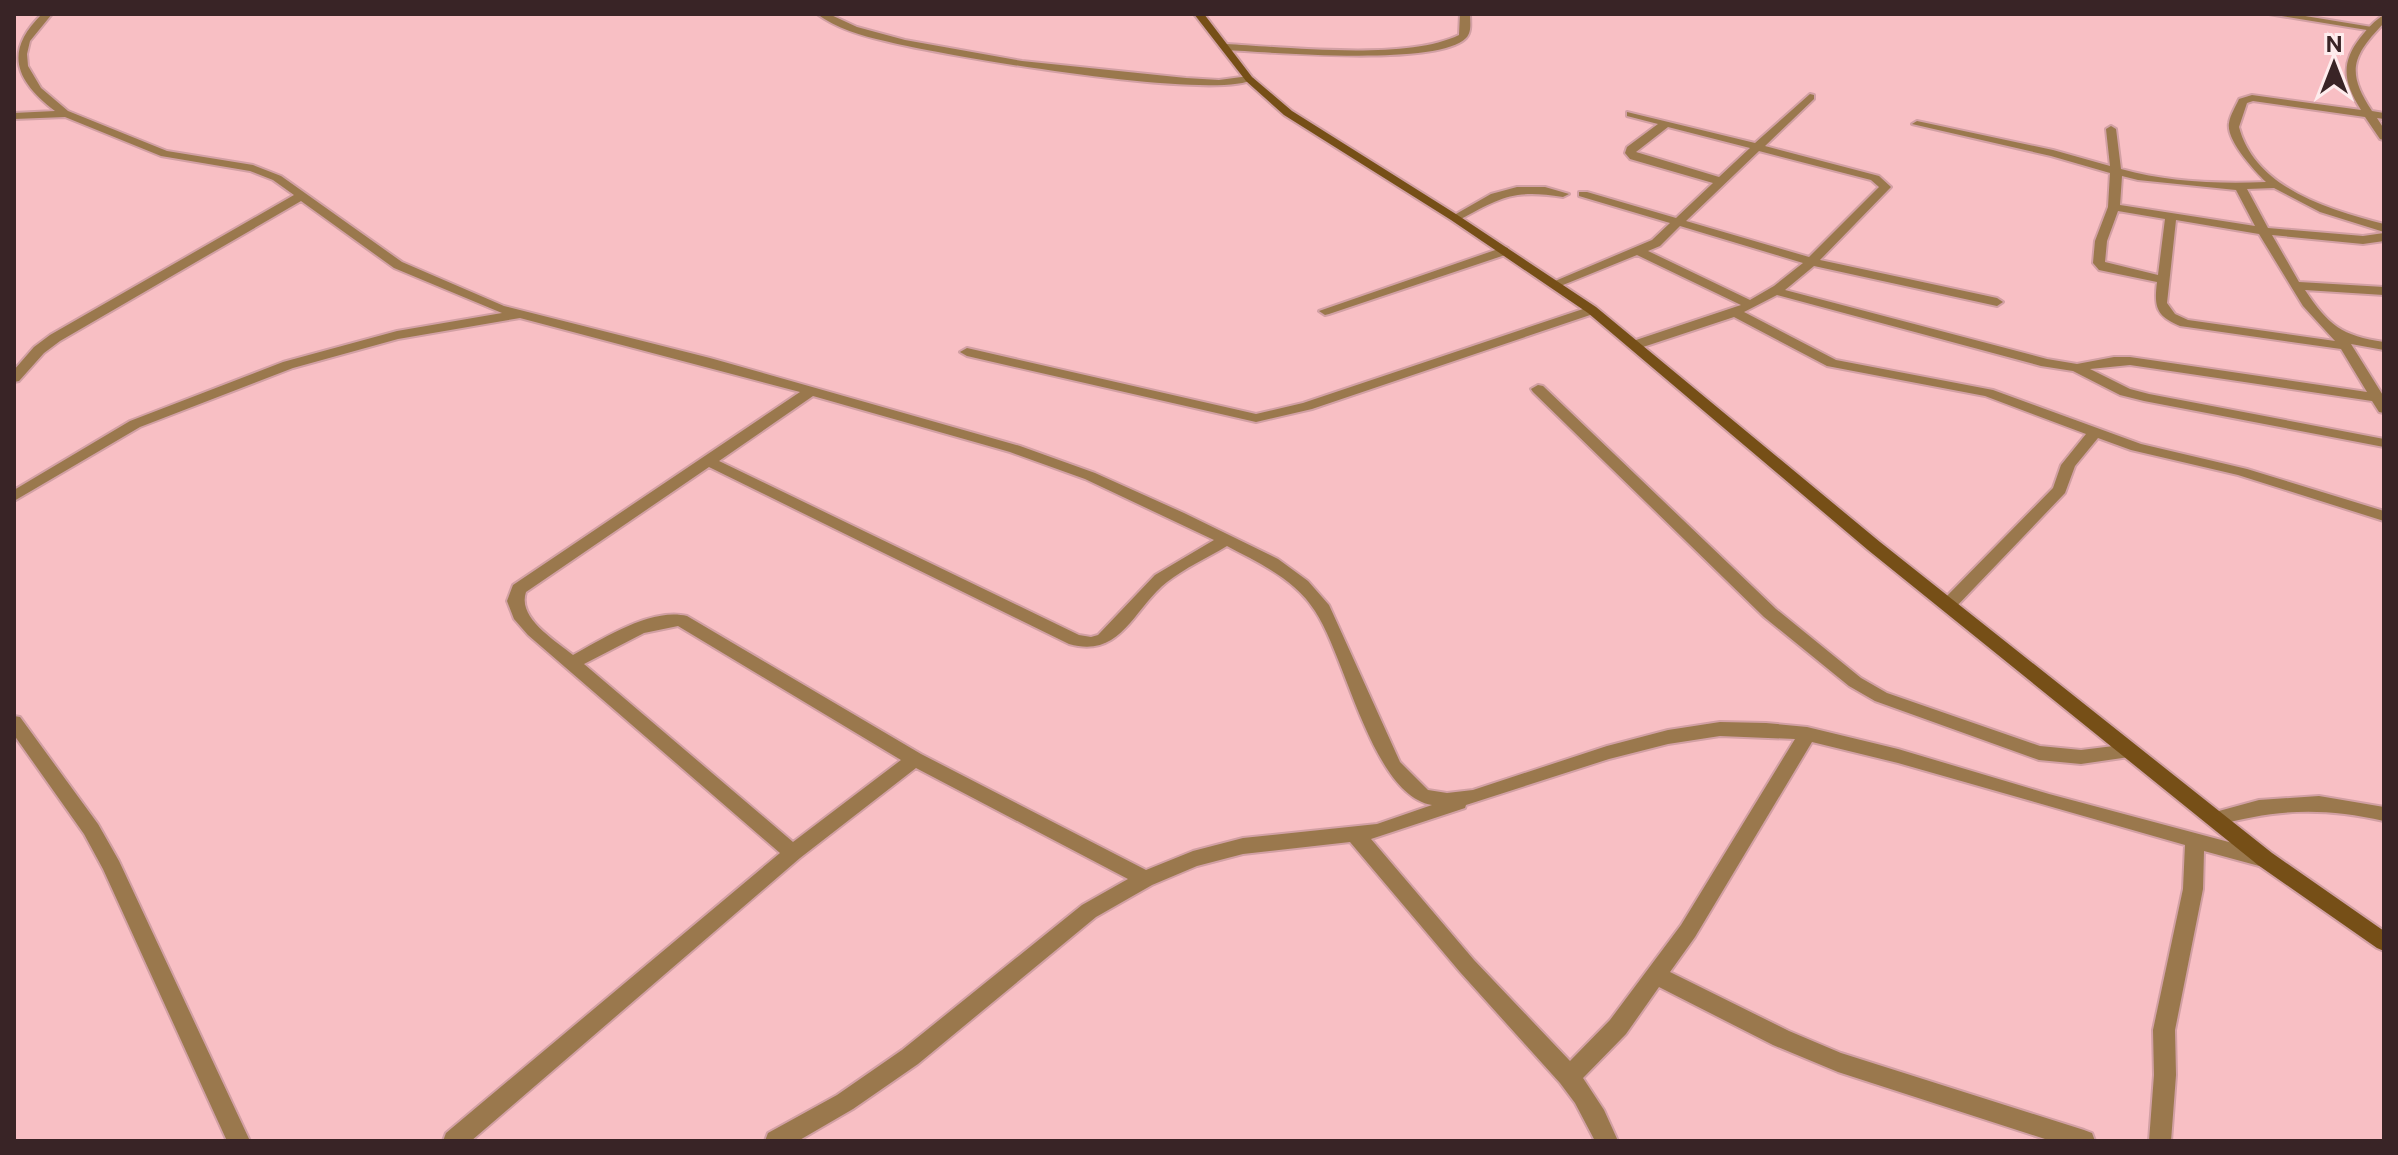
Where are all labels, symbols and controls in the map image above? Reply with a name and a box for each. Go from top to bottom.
north arrow [2294,24,2374,104]
text: N [2325,31,2343,57]

